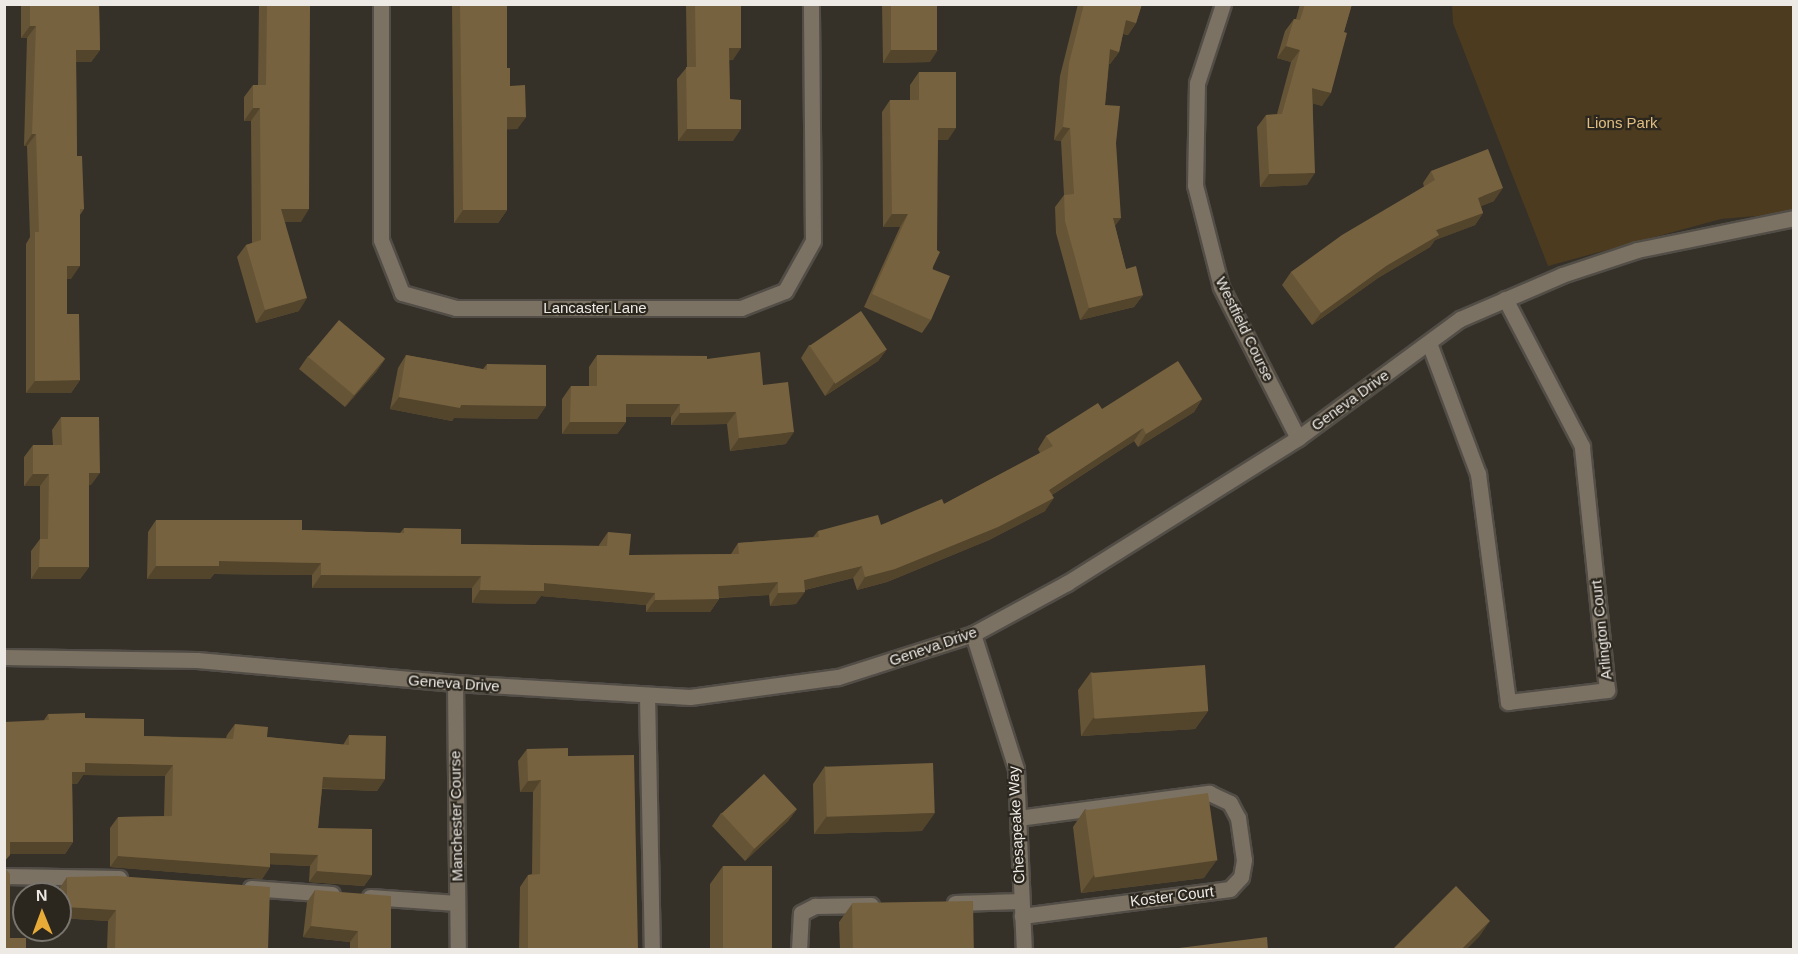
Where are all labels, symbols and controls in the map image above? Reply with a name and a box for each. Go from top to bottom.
park label: Lions Park [1587,114,1657,132]
street label: Westfield Course [1212,274,1278,384]
street label: Lancaster Lane [543,299,647,317]
street label: Geneva Drive [1308,366,1392,434]
street label: Arlington Court [1587,579,1615,681]
street label: Geneva Drive [887,623,979,669]
street label: Geneva Drive [408,671,500,695]
street label: Manchester Course [446,750,466,882]
street label: Chesapeake Way [1004,766,1028,884]
north arrow [12,882,72,942]
street label: Koster Court [1129,882,1215,910]
text: N [36,887,48,904]

